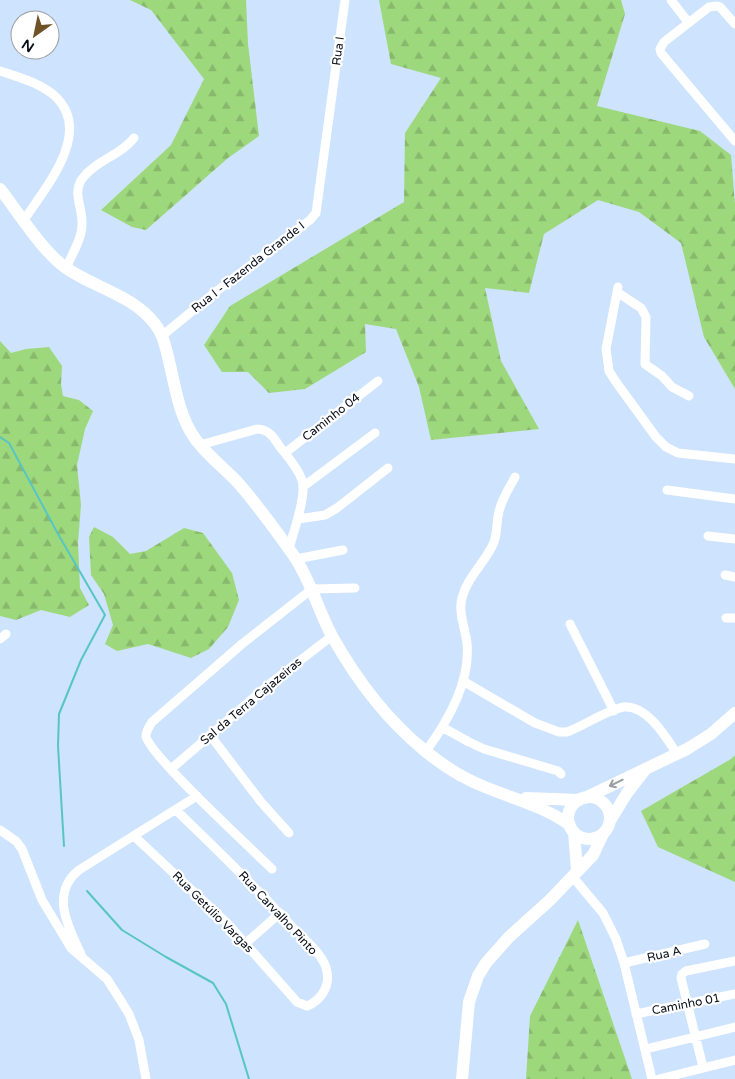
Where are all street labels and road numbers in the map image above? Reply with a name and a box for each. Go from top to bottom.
street label: Rua I [329,36,347,66]
street label: Rua I - Fazenda Grande I [189,219,307,315]
street label: Caminho 04 [299,390,363,444]
street label: Sal da Terra Cajazeiras [198,654,305,747]
street label: Rua Carvalho Pinto [236,868,320,958]
street label: Rua Getúlio Vargas [170,869,257,956]
street label: Rua A [646,943,683,965]
street label: Caminho 01 [651,991,721,1017]

